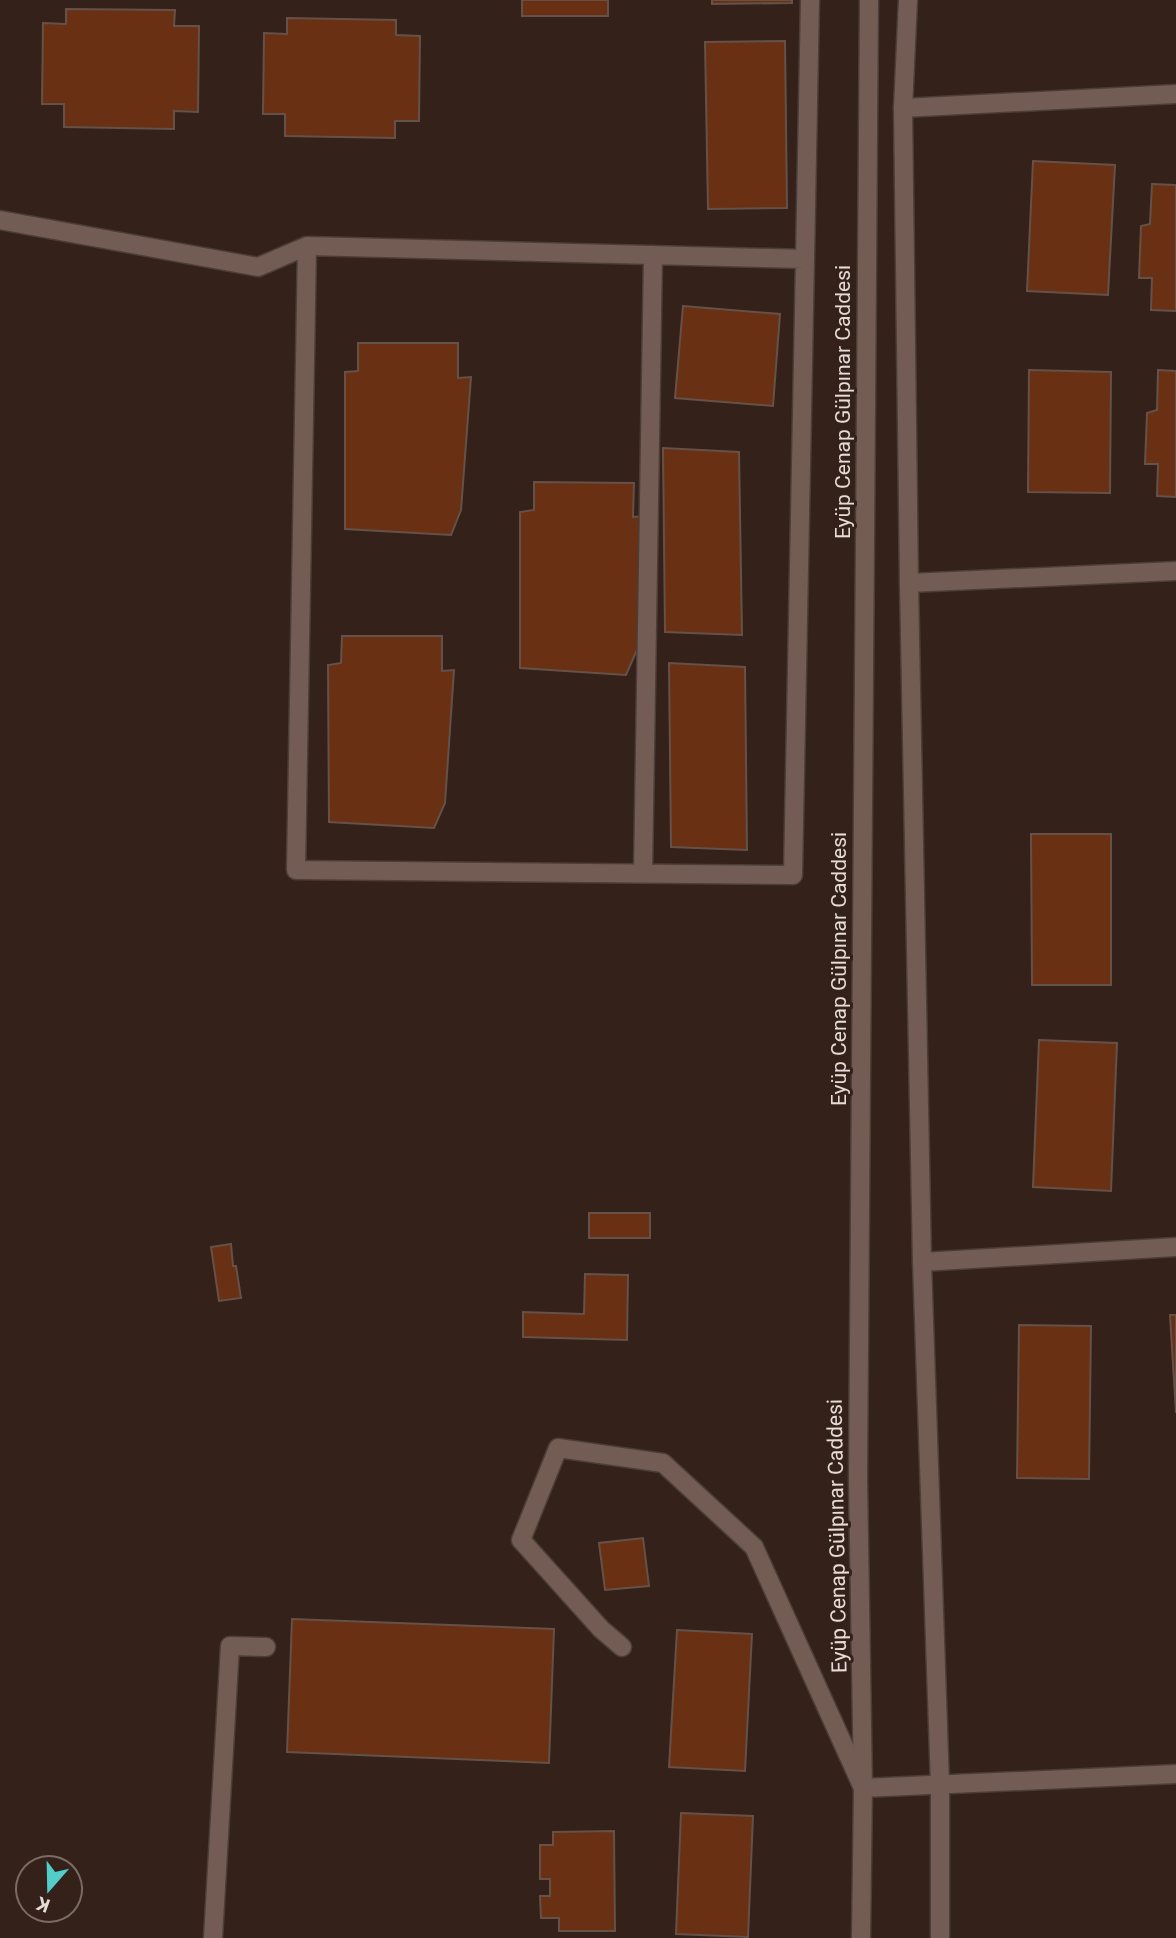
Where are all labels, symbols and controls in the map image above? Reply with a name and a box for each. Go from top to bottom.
street label: Eyüp Cenap Gülpınar Caddesi [831,265,855,539]
street label: Eyüp Cenap Gülpınar Caddesi [827,832,851,1106]
street label: Eyüp Cenap Gülpınar Caddesi [823,1399,851,1673]
north arrow [14,1854,84,1924]
text: K [33,1891,53,1917]

